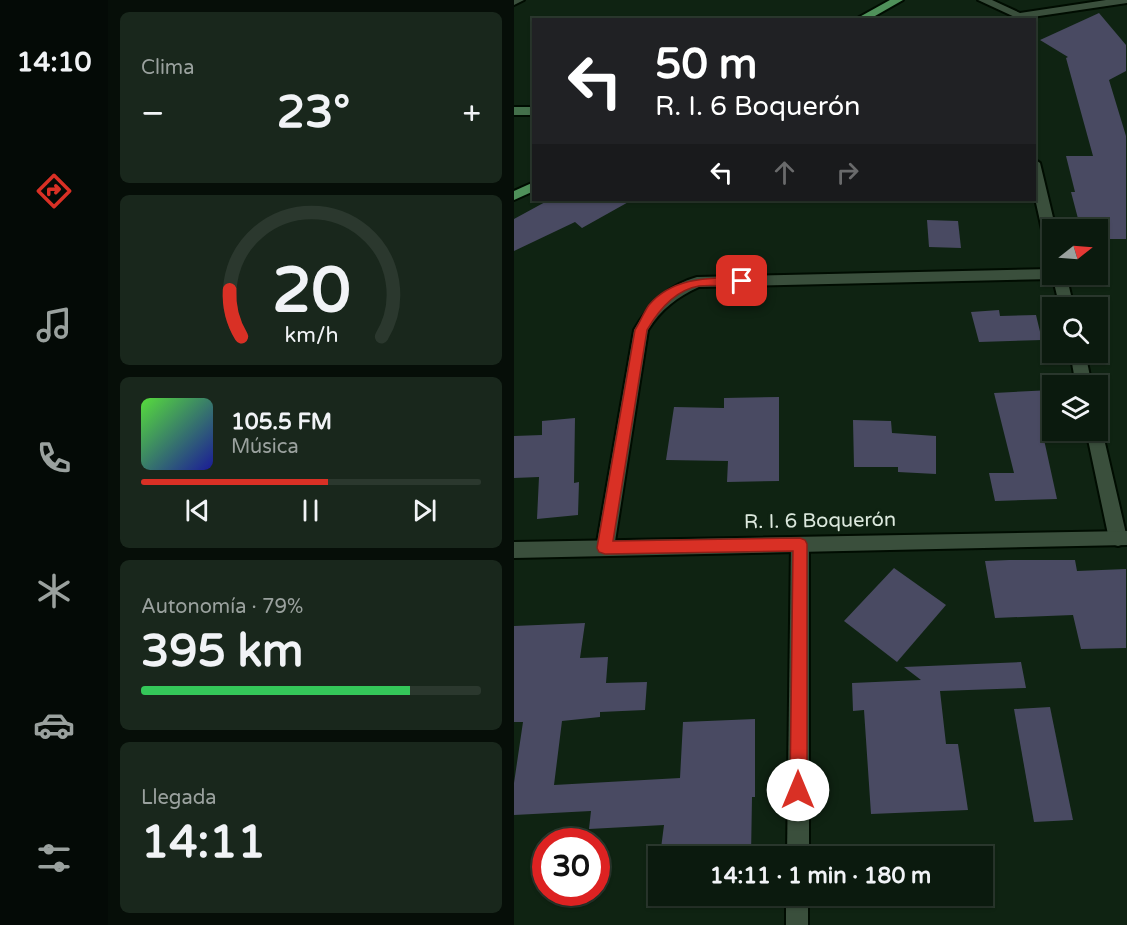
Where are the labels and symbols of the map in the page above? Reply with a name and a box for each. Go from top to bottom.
north arrow [1042,219,1108,285]
pin [716,255,767,306]
street label: R. I. 6 Boquerón [744,508,896,534]
position arrow [766,758,830,822]
speed limit sign: 30 [532,828,610,906]

